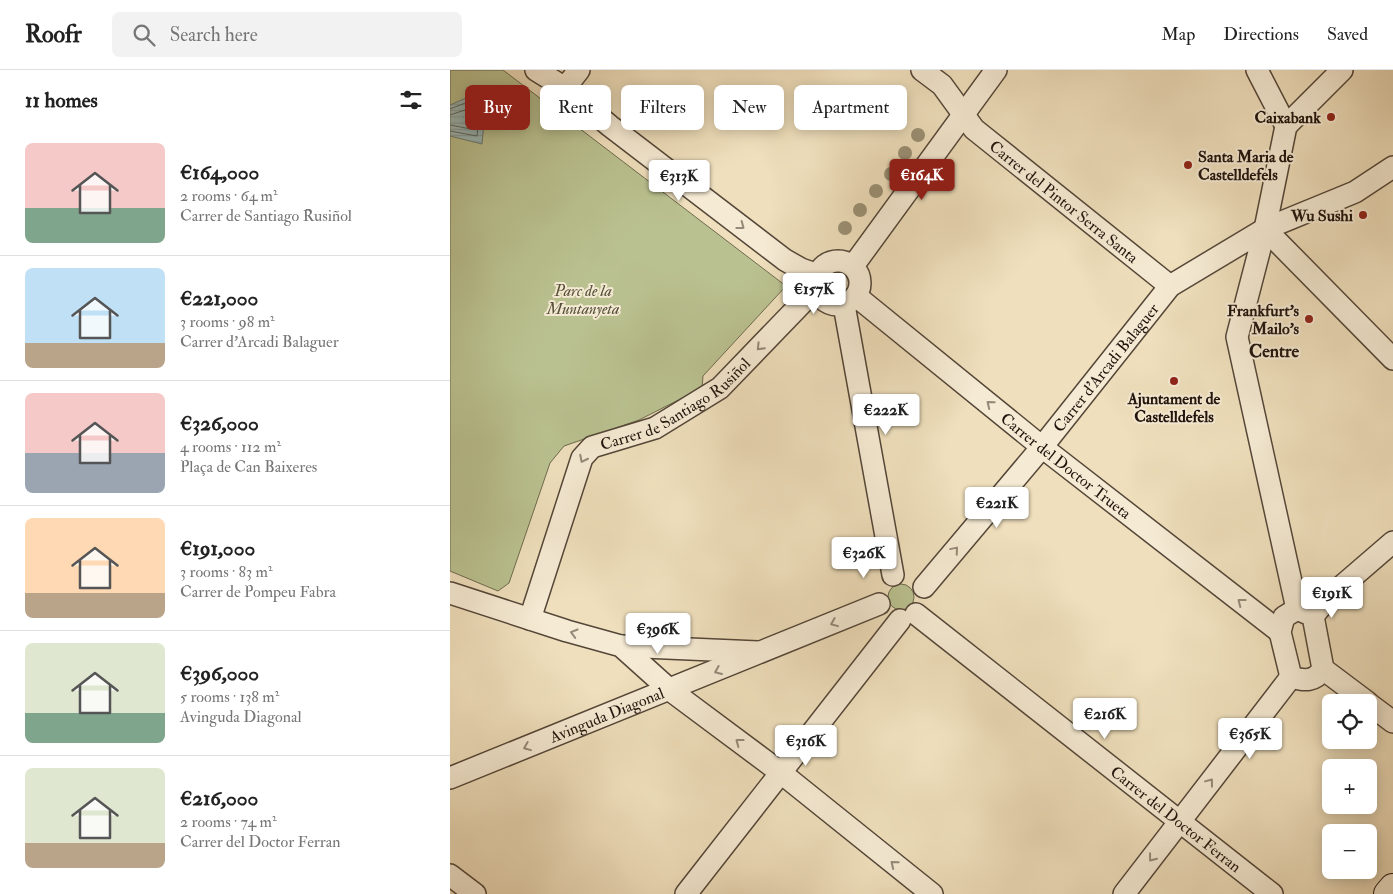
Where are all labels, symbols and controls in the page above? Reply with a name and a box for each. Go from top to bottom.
search box [112,12,462,57]
text: Roofr [25,19,82,50]
icon: search [130,21,158,49]
text: Search here [170,23,258,47]
text: Map [1162,23,1195,46]
text: Directions [1223,23,1299,46]
text: Saved [1327,23,1368,46]
chip: Buy [465,85,530,130]
chip: Rent [540,85,611,130]
chip: Filters [621,85,704,130]
chip: New [714,85,784,130]
chip: Apartment [794,85,907,130]
icon: filters [397,86,425,114]
text: 11 homes [25,87,98,114]
place label: Caixabank [1254,108,1321,128]
marker: Caixabank [1325,111,1337,123]
street label: Carrer del Pintor Serra Santa [985,136,1142,268]
place label: Santa Maria de Castelldefels [1198,147,1294,185]
pin: €164K [887,158,957,201]
text: €164,000 [180,159,259,186]
marker: Santa Maria de Castelldefels [1182,159,1194,171]
pin: €313K [644,160,714,202]
icon: home [65,163,125,223]
text: €164K [901,165,943,185]
text: €313K [660,166,698,186]
text: 2 rooms · 64 m² [180,186,278,206]
text: Carrer de Santiago Rusiñol [180,206,352,226]
place label: Wu Sushi [1290,206,1354,226]
marker: Wu Sushi [1357,209,1369,221]
one-way arrow [735,220,745,229]
pin: €157K [779,272,849,315]
text: €157K [794,279,834,299]
park label: Parc de la Muntanyeta [546,281,619,319]
text: €221,000 [180,285,258,312]
icon: home [65,288,125,348]
street label: Carrer d'Arcadi Balaguer [1049,299,1163,436]
place label: Frankfurt’s Mailo’s [1227,301,1300,339]
text: 3 rooms · 98 m² [180,312,275,332]
marker: Frankfurt’s Mailo’s [1303,313,1315,325]
text: Carrer d'Arcadi Balaguer [180,332,339,352]
district label: Centre [1249,340,1299,363]
one-way arrow [757,341,766,350]
street label: Carrer de Santiago Rusiñol [598,354,755,455]
marker: Ajuntament de Castelldefels [1168,375,1180,387]
place label: Ajuntament de Castelldefels [1127,389,1221,427]
pin: €222K [851,394,921,436]
text: €222K [864,400,908,420]
one-way arrow [987,402,996,410]
street label: Carrer del Doctor Trueta [996,409,1135,524]
text: €326,000 [180,410,259,437]
icon: home [65,413,125,473]
text: 4 rooms · 112 m² [180,437,281,457]
one-way arrow [579,454,589,463]
text: Plaça de Can Baixeres [180,457,317,477]
pin: €221K [962,486,1032,529]
text: €221K [976,493,1018,513]
text: €191,000 [180,535,255,562]
pin: €326K [829,536,899,579]
icon: home [65,538,125,598]
text: €326K [843,543,885,563]
one-way arrow [950,547,958,556]
text: 3 rooms · 83 m² [180,562,273,582]
pin: €191K [1297,576,1367,619]
text: Carrer de Pompeu Fabra [180,582,336,602]
text: €191K [1312,583,1352,603]
one-way arrow [1238,600,1247,608]
pin: €396K [623,612,693,655]
one-way arrow [831,617,839,627]
text: €396K [637,619,679,639]
one-way arrow [569,628,578,639]
text: €396,000 [180,660,259,687]
icon: home [65,663,125,723]
one-way arrow [714,664,723,675]
street label: Avinguda Diagonal [546,683,667,748]
text: 5 rooms · 138 m² [180,687,279,707]
map controls [1322,694,1377,879]
button: locate [1322,694,1377,749]
pin: €216K [1070,698,1140,740]
text: €216K [1084,704,1126,724]
text: Avinguda Diagonal [180,707,302,727]
pin: €365K [1215,718,1285,760]
pin: €316K [771,724,841,767]
text: €365K [1229,724,1271,744]
text: €316K [786,731,826,751]
one-way arrow [736,739,745,747]
one-way arrow [523,741,532,751]
button: + [1322,759,1377,814]
street label: Carrer del Doctor Ferran [1106,762,1245,877]
one-way arrow [1204,778,1213,788]
text: €216,000 [180,785,258,812]
icon: home [65,788,125,848]
text: 2 rooms · 74 m² [180,812,276,832]
button: − [1322,824,1377,879]
text: Carrer del Doctor Ferran [180,832,341,852]
one-way arrow [1150,852,1158,861]
one-way arrow [891,860,900,869]

